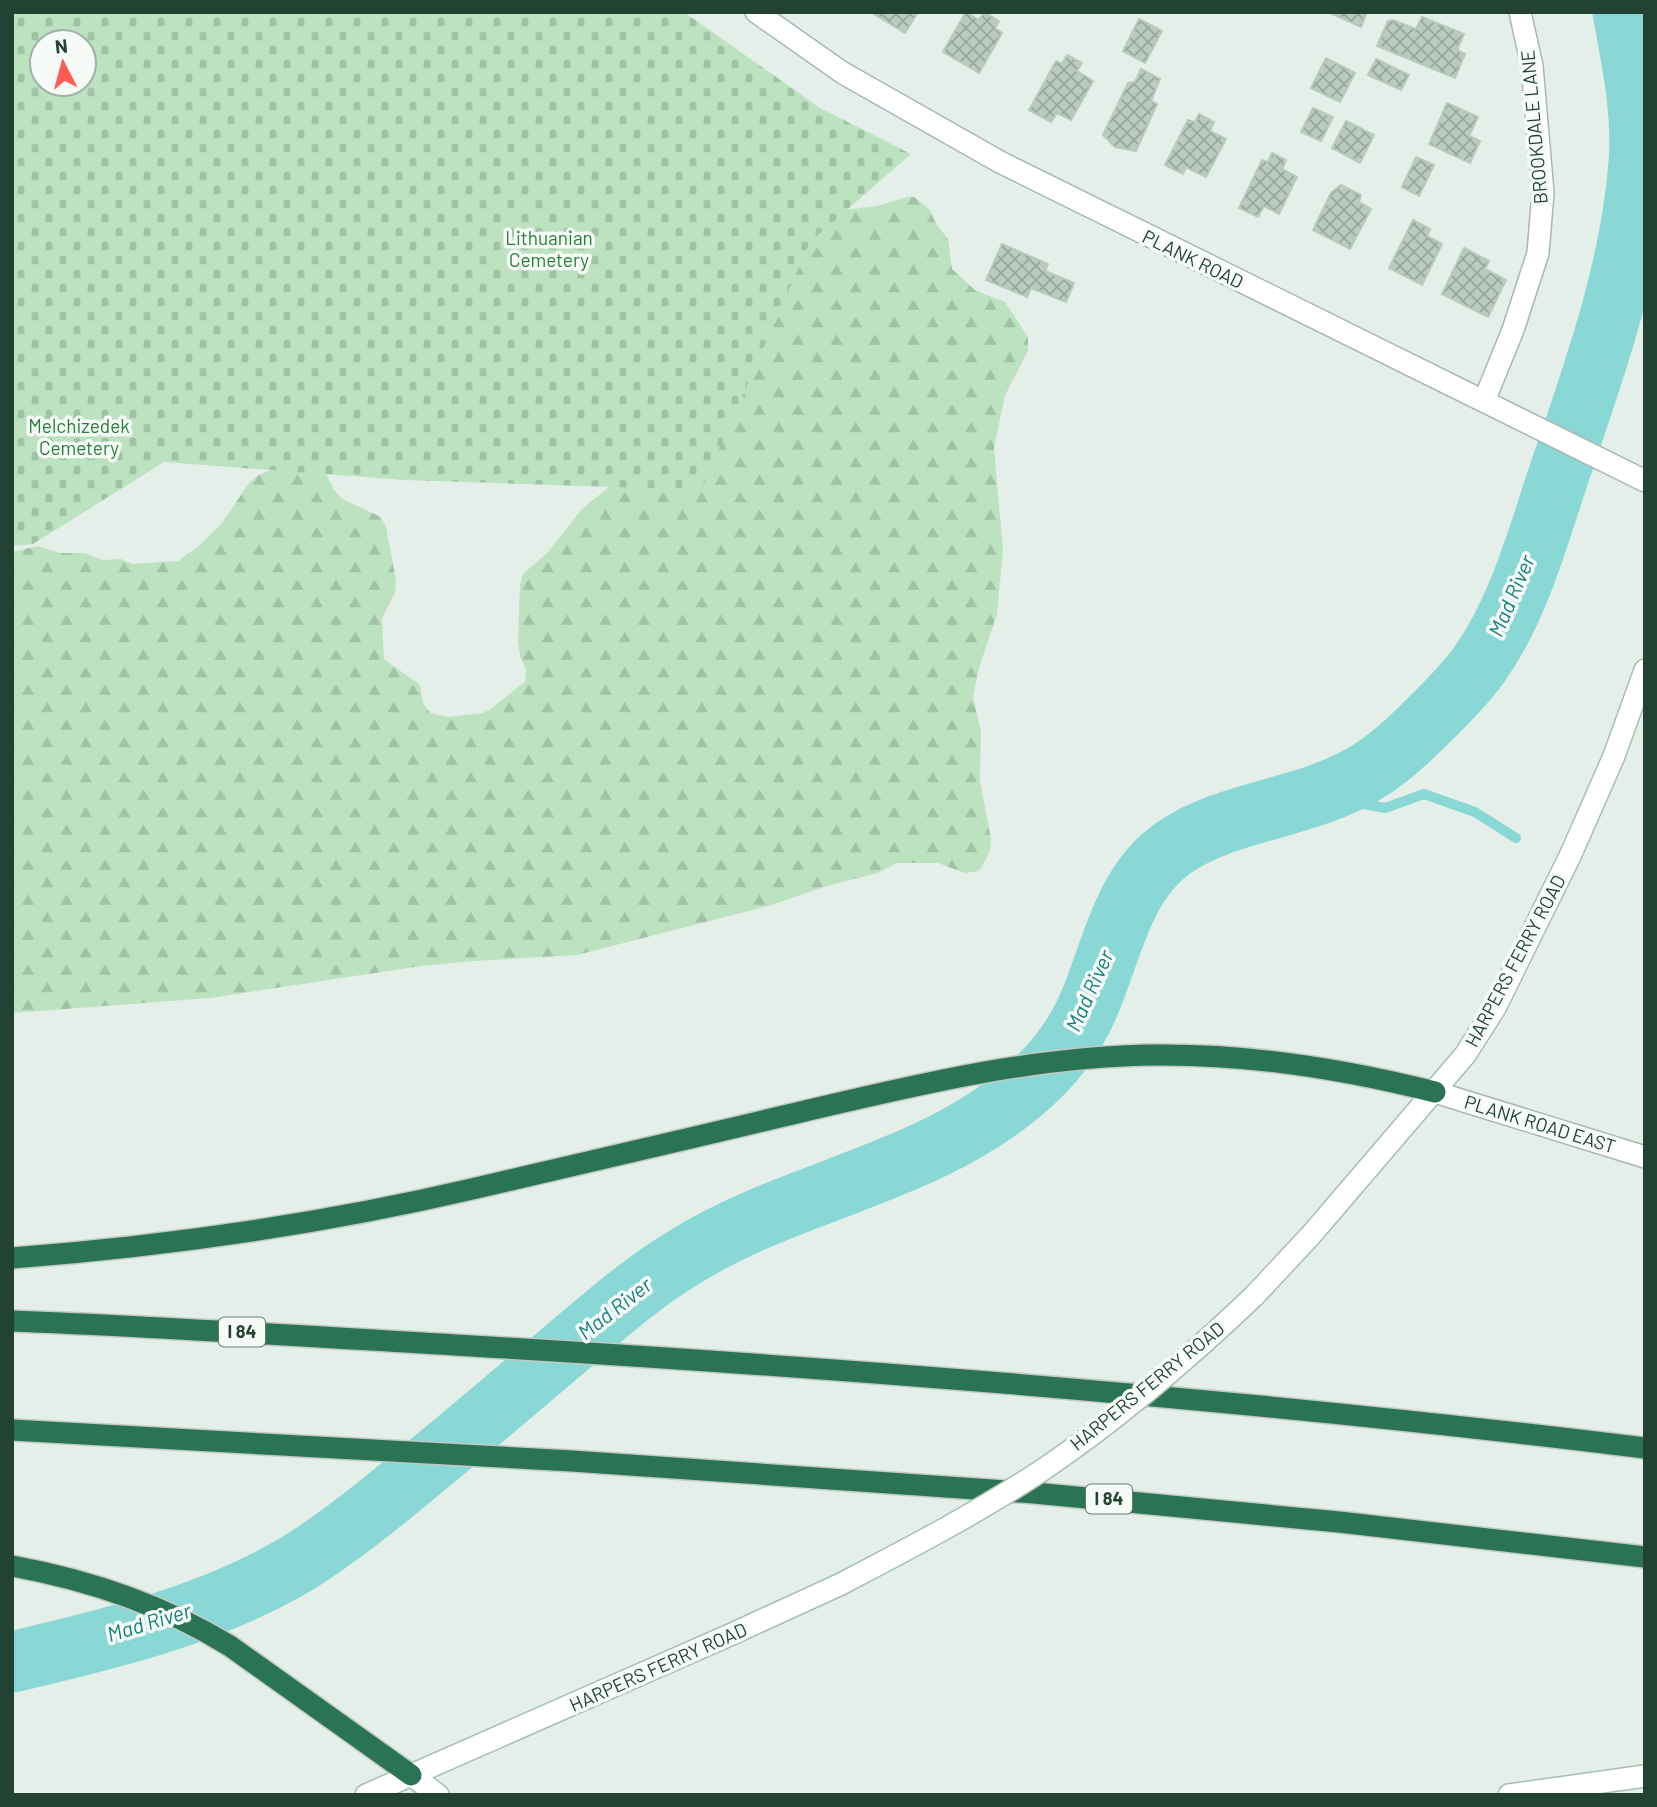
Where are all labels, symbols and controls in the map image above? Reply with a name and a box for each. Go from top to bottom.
north arrow [28,28,98,98]
text: N [54,33,69,58]
street label: BROOKDALE LANE [1515,49,1552,205]
street label: PLANK ROAD [1139,224,1247,293]
park label: Lithuanian Cemetery [505,226,593,271]
park label: Melchizedek Cemetery [28,414,130,459]
water label: Mad River [1482,550,1539,640]
street label: HARPERS FERRY ROAD [1459,871,1570,1051]
water label: Mad River [1060,945,1118,1035]
street label: PLANK ROAD EAST [1462,1090,1619,1157]
water label: Mad River [572,1271,656,1344]
street label: HARPERS FERRY ROAD [1065,1316,1228,1455]
road number: I 84 [219,1317,265,1346]
road number: I 84 [1086,1484,1132,1514]
water label: Mad River [104,1597,194,1646]
street label: HARPERS FERRY ROAD [566,1617,750,1716]

